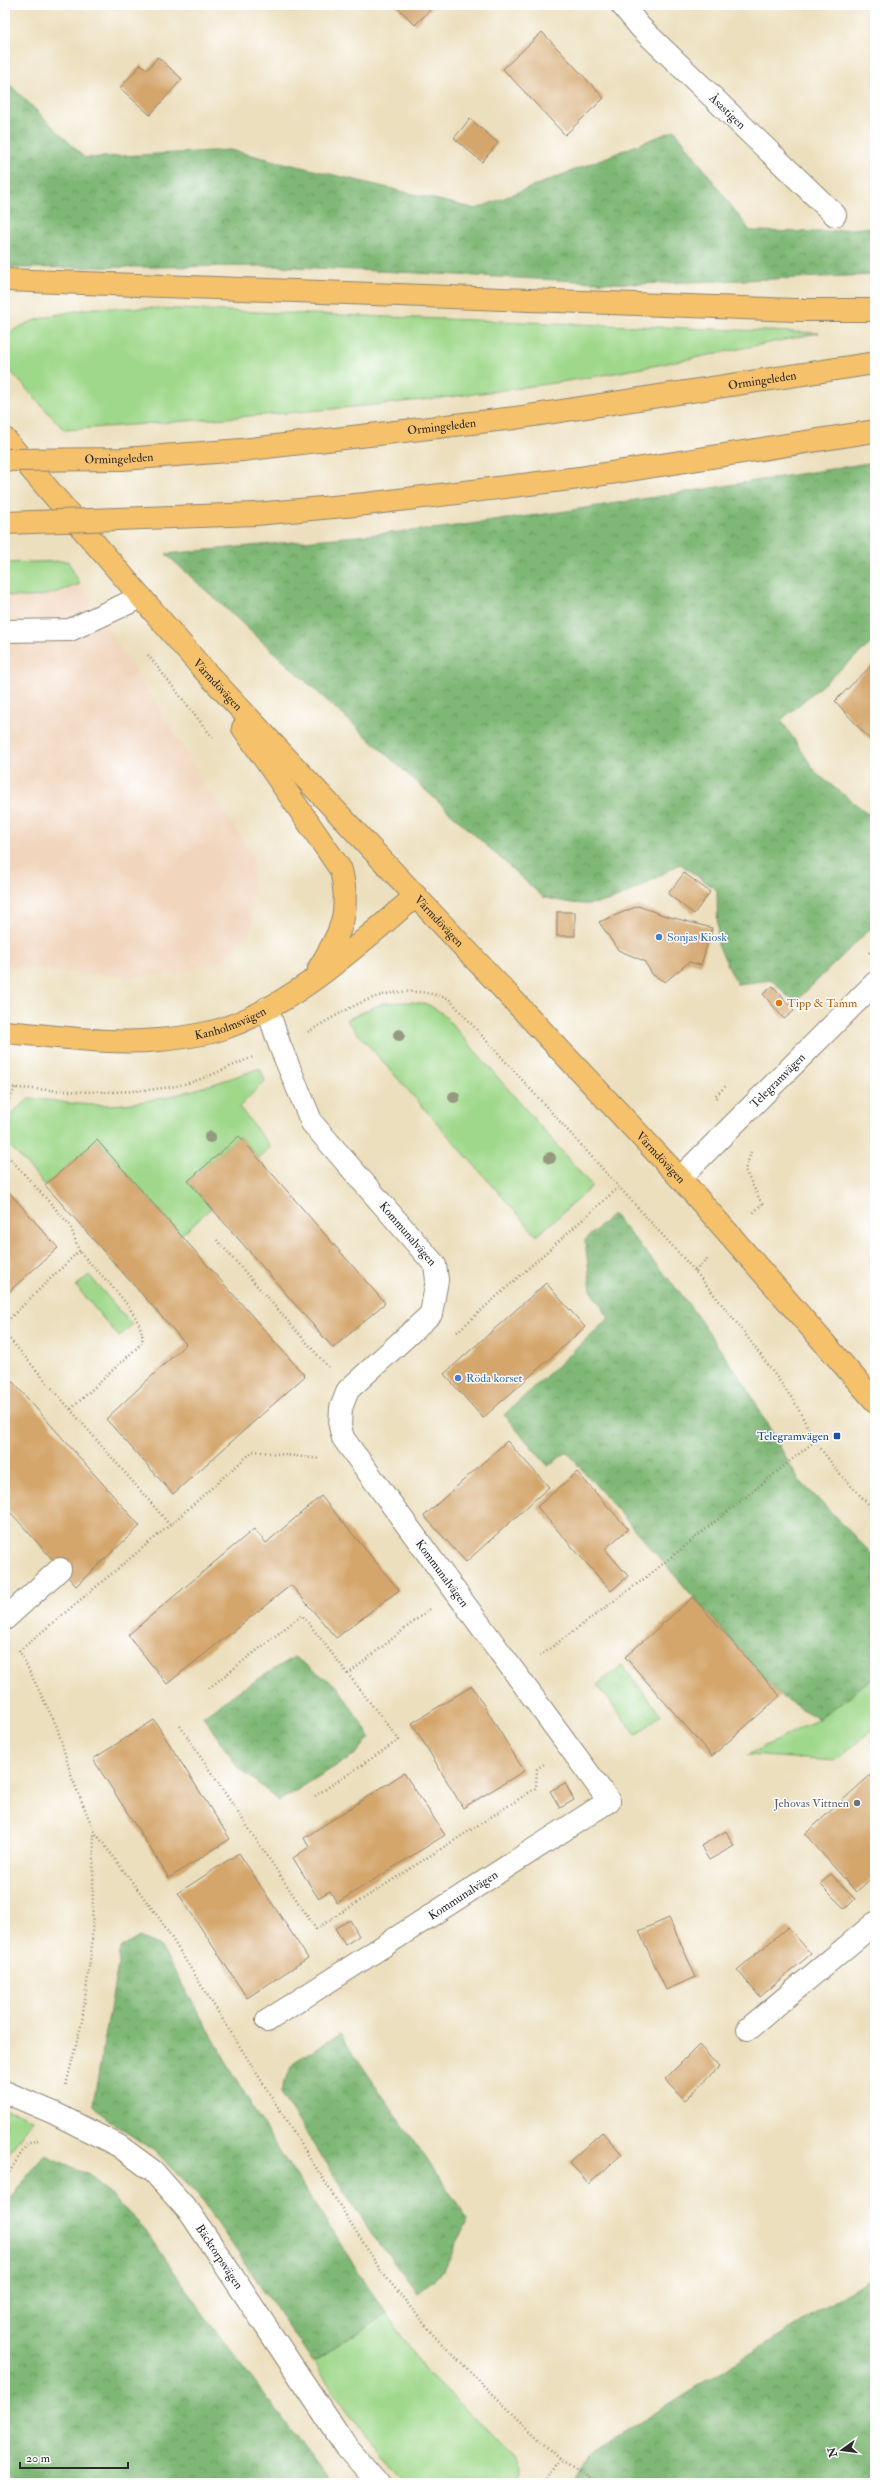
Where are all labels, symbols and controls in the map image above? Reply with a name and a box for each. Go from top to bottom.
street label: Åsastigen [705,90,749,133]
street label: Ormingeleden [727,368,798,393]
street label: Ormingeleden [407,416,477,439]
street label: Ormingeleden [84,450,154,467]
street label: Värmdövägen [189,656,245,714]
street label: Värmdövägen [411,892,467,951]
place label: Sonjas Kiosk [667,930,727,945]
marker: Sonjas Kiosk [654,932,664,942]
place label: Tipp & Tamm [787,996,858,1011]
marker: Tipp & Tamm [774,998,784,1008]
street label: Kanholmsvägen [193,1004,269,1043]
street label: Telegramvägen [747,1050,809,1112]
street label: Värmdövägen [633,1129,688,1187]
street label: Kommunalvägen [376,1199,439,1269]
place label: Röda korset [466,1371,523,1386]
marker: Röda korset [453,1373,463,1383]
place label: Telegramvägen [757,1429,829,1444]
marker: Telegramvägen [832,1431,842,1441]
street label: Kommunalvägen [412,1537,471,1610]
place label: Jehovas Vittnen [773,1796,849,1811]
marker: Jehovas Vittnen [852,1798,862,1808]
street label: Kommunalvägen [426,1867,501,1923]
street label: Bäcktorpsvägen [192,2222,246,2292]
north arrow [822,2430,862,2470]
scale bar [20,2444,128,2470]
text: N [825,2445,841,2460]
text: 20 m [26,2451,51,2466]

